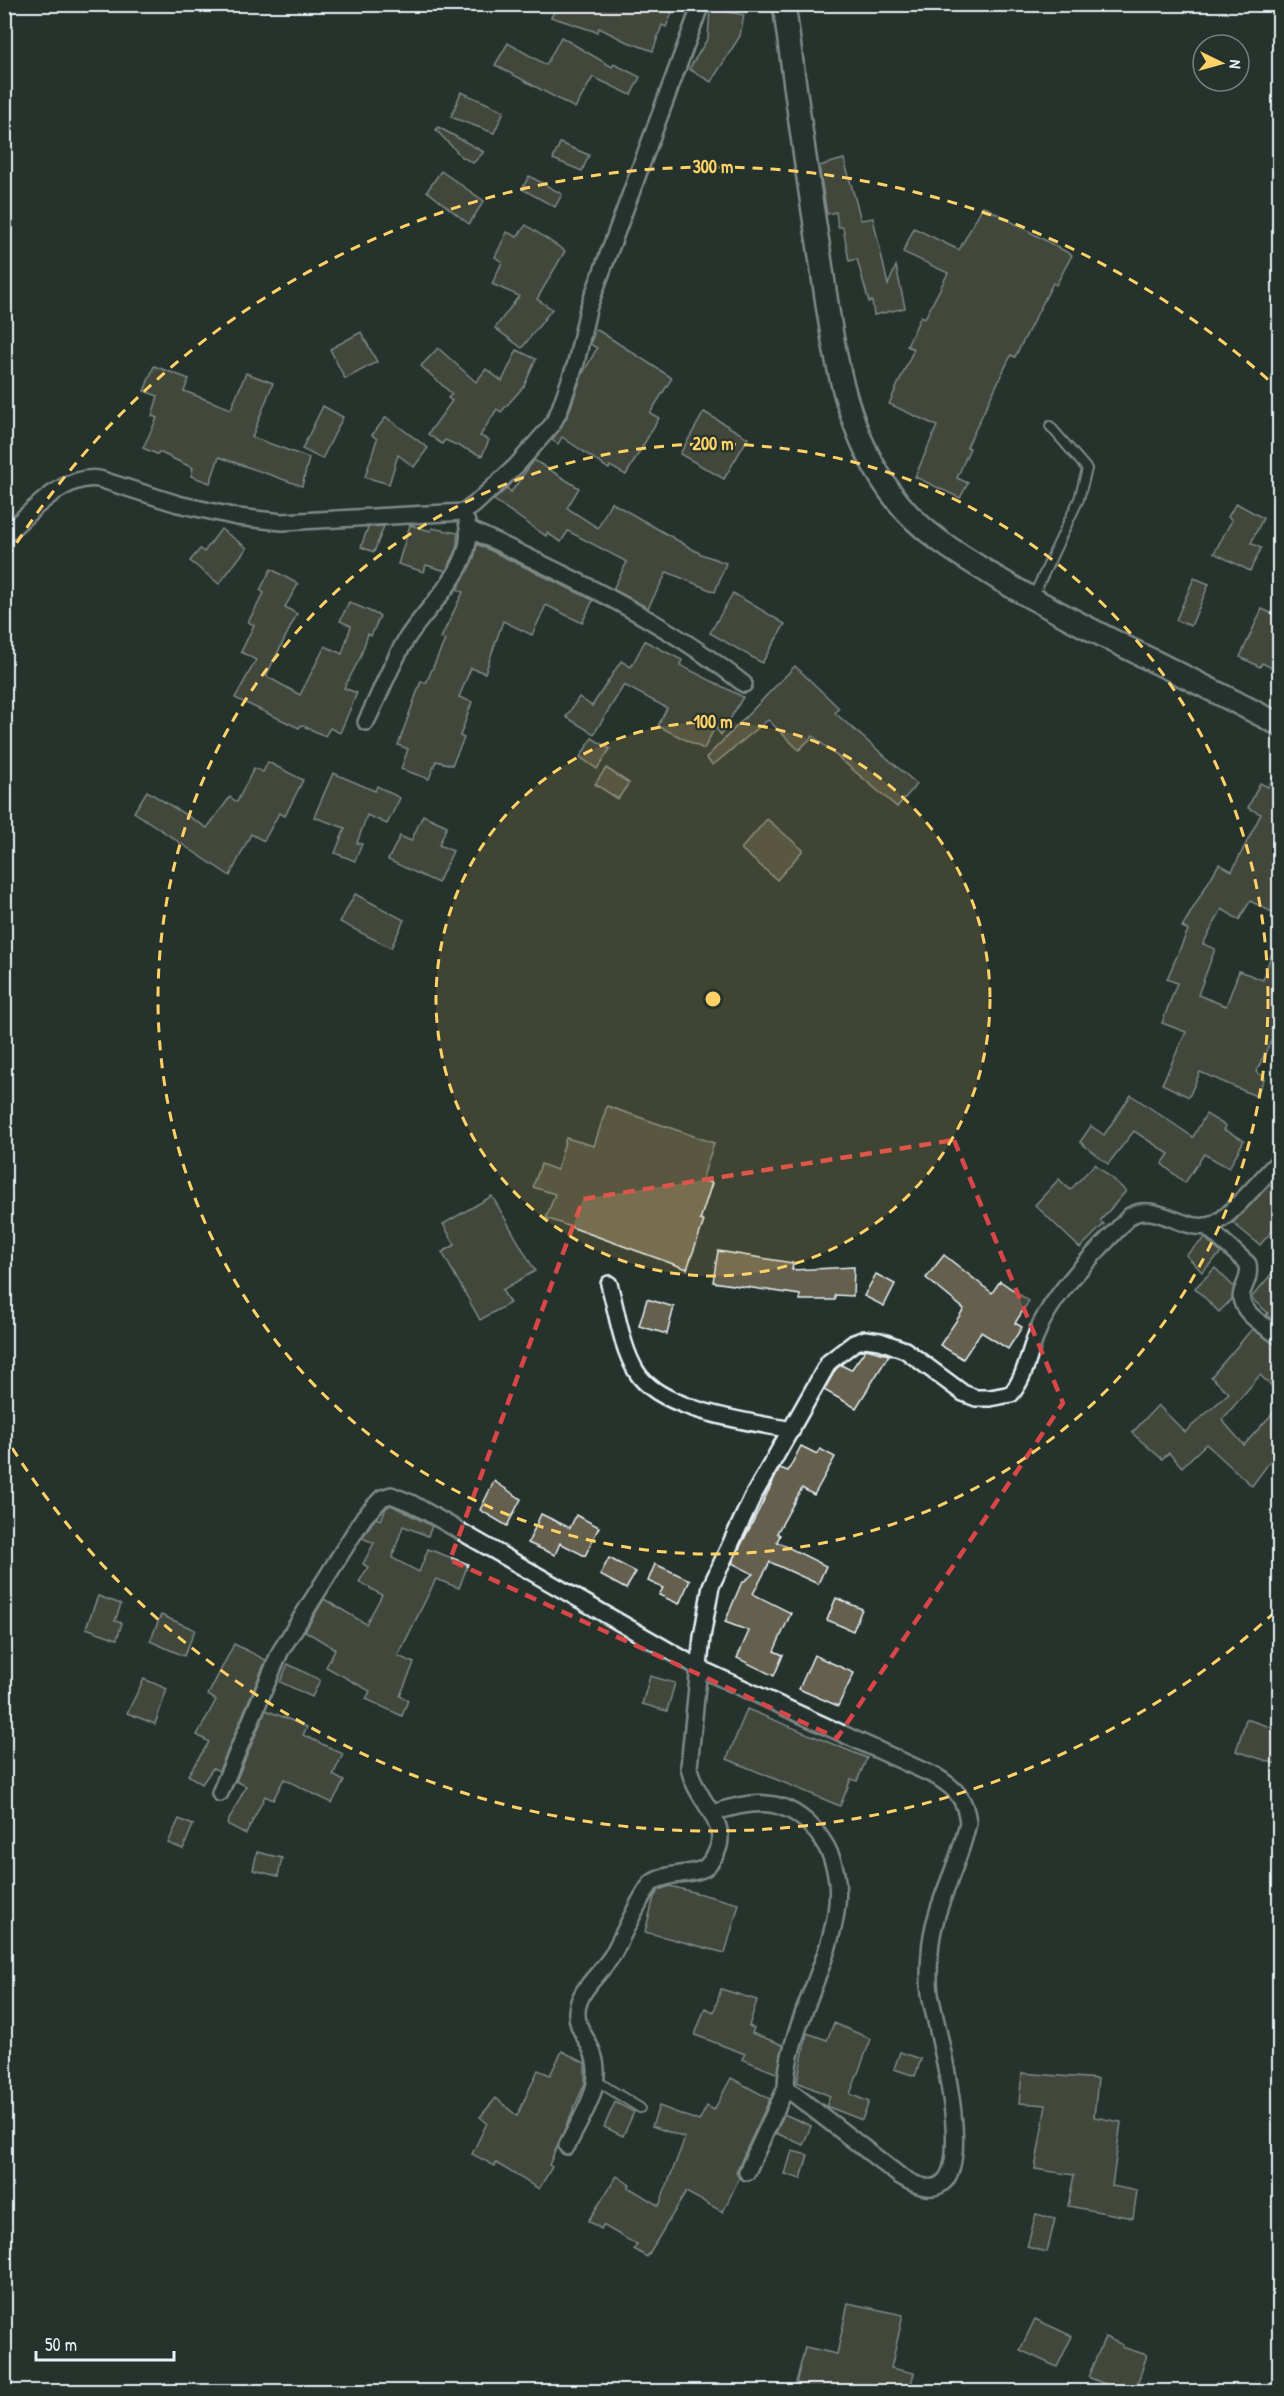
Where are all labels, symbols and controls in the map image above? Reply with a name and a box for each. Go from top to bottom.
north arrow [1191,33,1251,93]
text: N [1225,59,1247,70]
text: 300 m [693,154,733,179]
text: 200 m [693,431,733,456]
text: 100 m [693,709,733,734]
centre of rings [703,989,723,1009]
scale bar [36,2324,174,2362]
text: 50 m [45,2332,77,2357]

